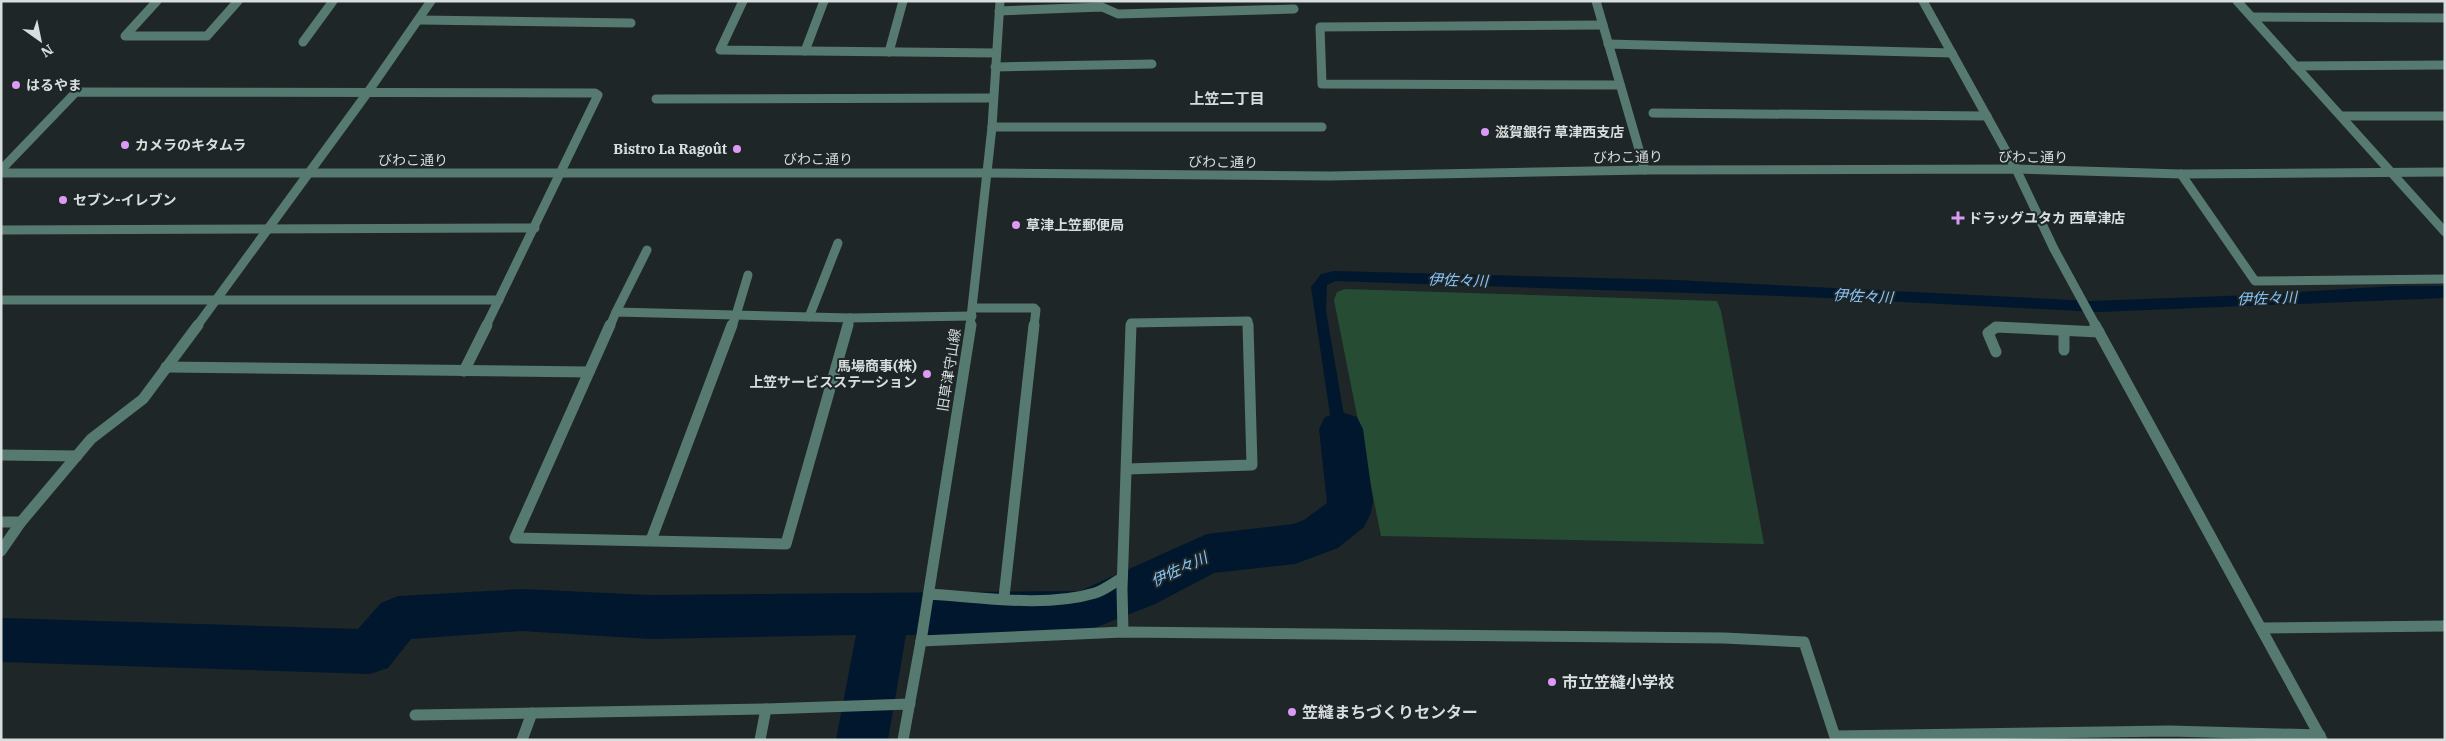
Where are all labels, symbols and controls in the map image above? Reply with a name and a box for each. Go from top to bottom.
north arrow [15,15,65,65]
text: N [38,40,57,61]
place label: はるやま [26,76,82,94]
marker: はるやま [10,79,22,91]
district label: 上笠二丁目 [1189,89,1265,108]
place label: 滋賀銀行 草津西支店 [1495,123,1624,141]
marker: 滋賀銀行 草津西支店 [1479,126,1491,138]
place label: カメラのキタムラ [135,136,246,154]
marker: カメラのキタムラ [119,139,131,151]
place label: Bistro La Ragoût [613,140,727,158]
marker: Bistro La Ragoût [731,143,743,155]
street label: びわこ通り [1593,147,1663,167]
street label: びわこ通り [1998,147,2068,167]
street label: びわこ通り [783,150,853,168]
street label: びわこ通り [378,151,448,169]
street label: びわこ通り [1188,152,1258,172]
place label: セブン-イレブン [73,191,177,209]
marker: セブン-イレブン [57,194,69,206]
place label: ドラッグユタカ 西草津店 [1968,209,2125,227]
marker: ドラッグユタカ 西草津店 [1952,212,1964,224]
place label: 草津上笠郵便局 [1026,216,1124,234]
marker: 草津上笠郵便局 [1010,219,1022,231]
water label: 伊佐々川 [1428,269,1490,291]
water label: 伊佐々川 [1833,285,1895,307]
water label: 伊佐々川 [2237,287,2299,309]
street label: 旧草津守山線 [934,327,964,413]
place label: 馬場商事(株) 上笠サービスステーション [749,357,917,391]
marker: 馬場商事(株) 上笠サービスステーション [921,368,933,380]
water label: 伊佐々川 [1148,547,1212,590]
place label: 市立笠縫小学校 [1562,672,1674,692]
marker: 市立笠縫小学校 [1546,676,1558,688]
place label: 笠縫まちづくりセンター [1302,702,1478,722]
marker: 笠縫まちづくりセンター [1286,706,1298,718]

